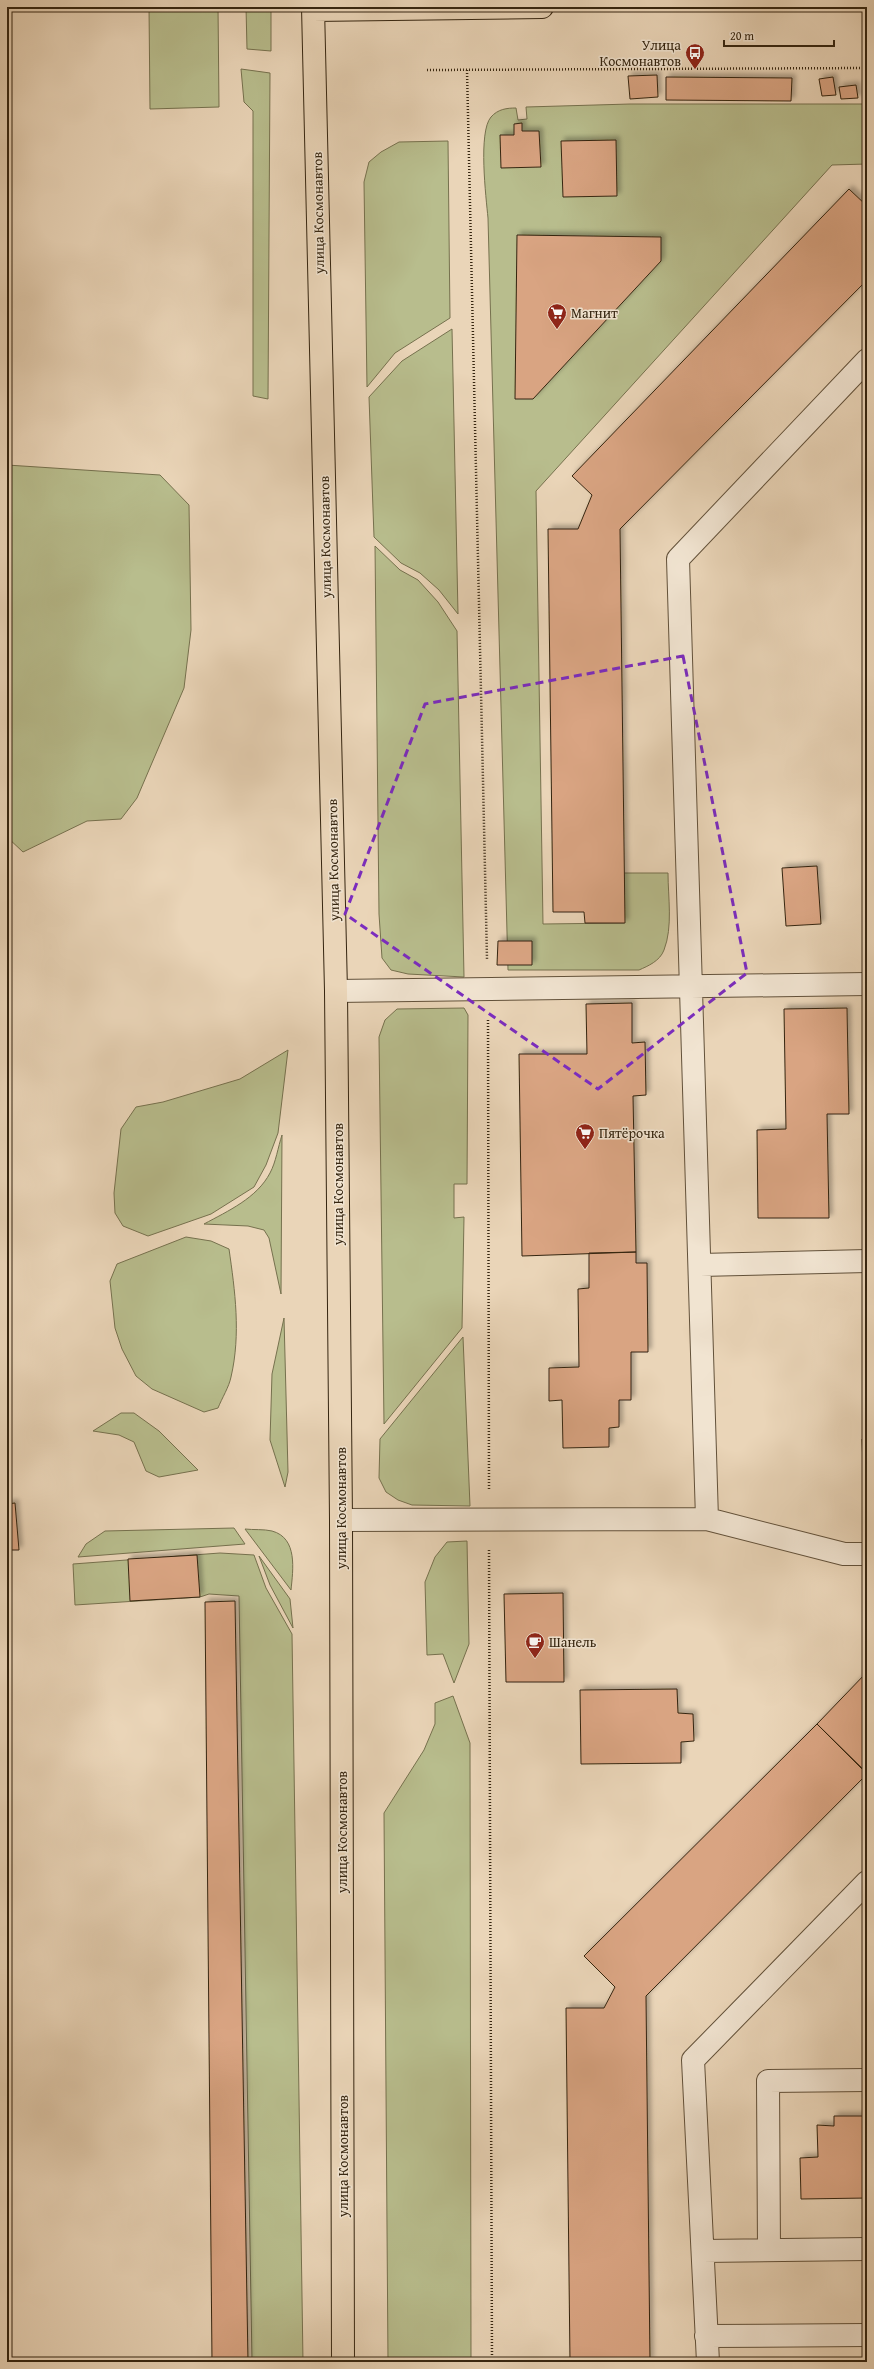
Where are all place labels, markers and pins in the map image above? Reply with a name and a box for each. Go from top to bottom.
place label: Улица Космонавтов [600,35,681,71]
bus stop icon: Улица Космонавтов [684,42,706,70]
supermarket icon: Магнит [546,302,568,330]
place label: Магнит [571,303,618,323]
supermarket icon: Пятёрочка [574,1122,596,1150]
place label: Пятёрочка [599,1123,665,1143]
cafe icon: Шанель [524,1631,546,1659]
place label: Шанель [549,1632,597,1652]

